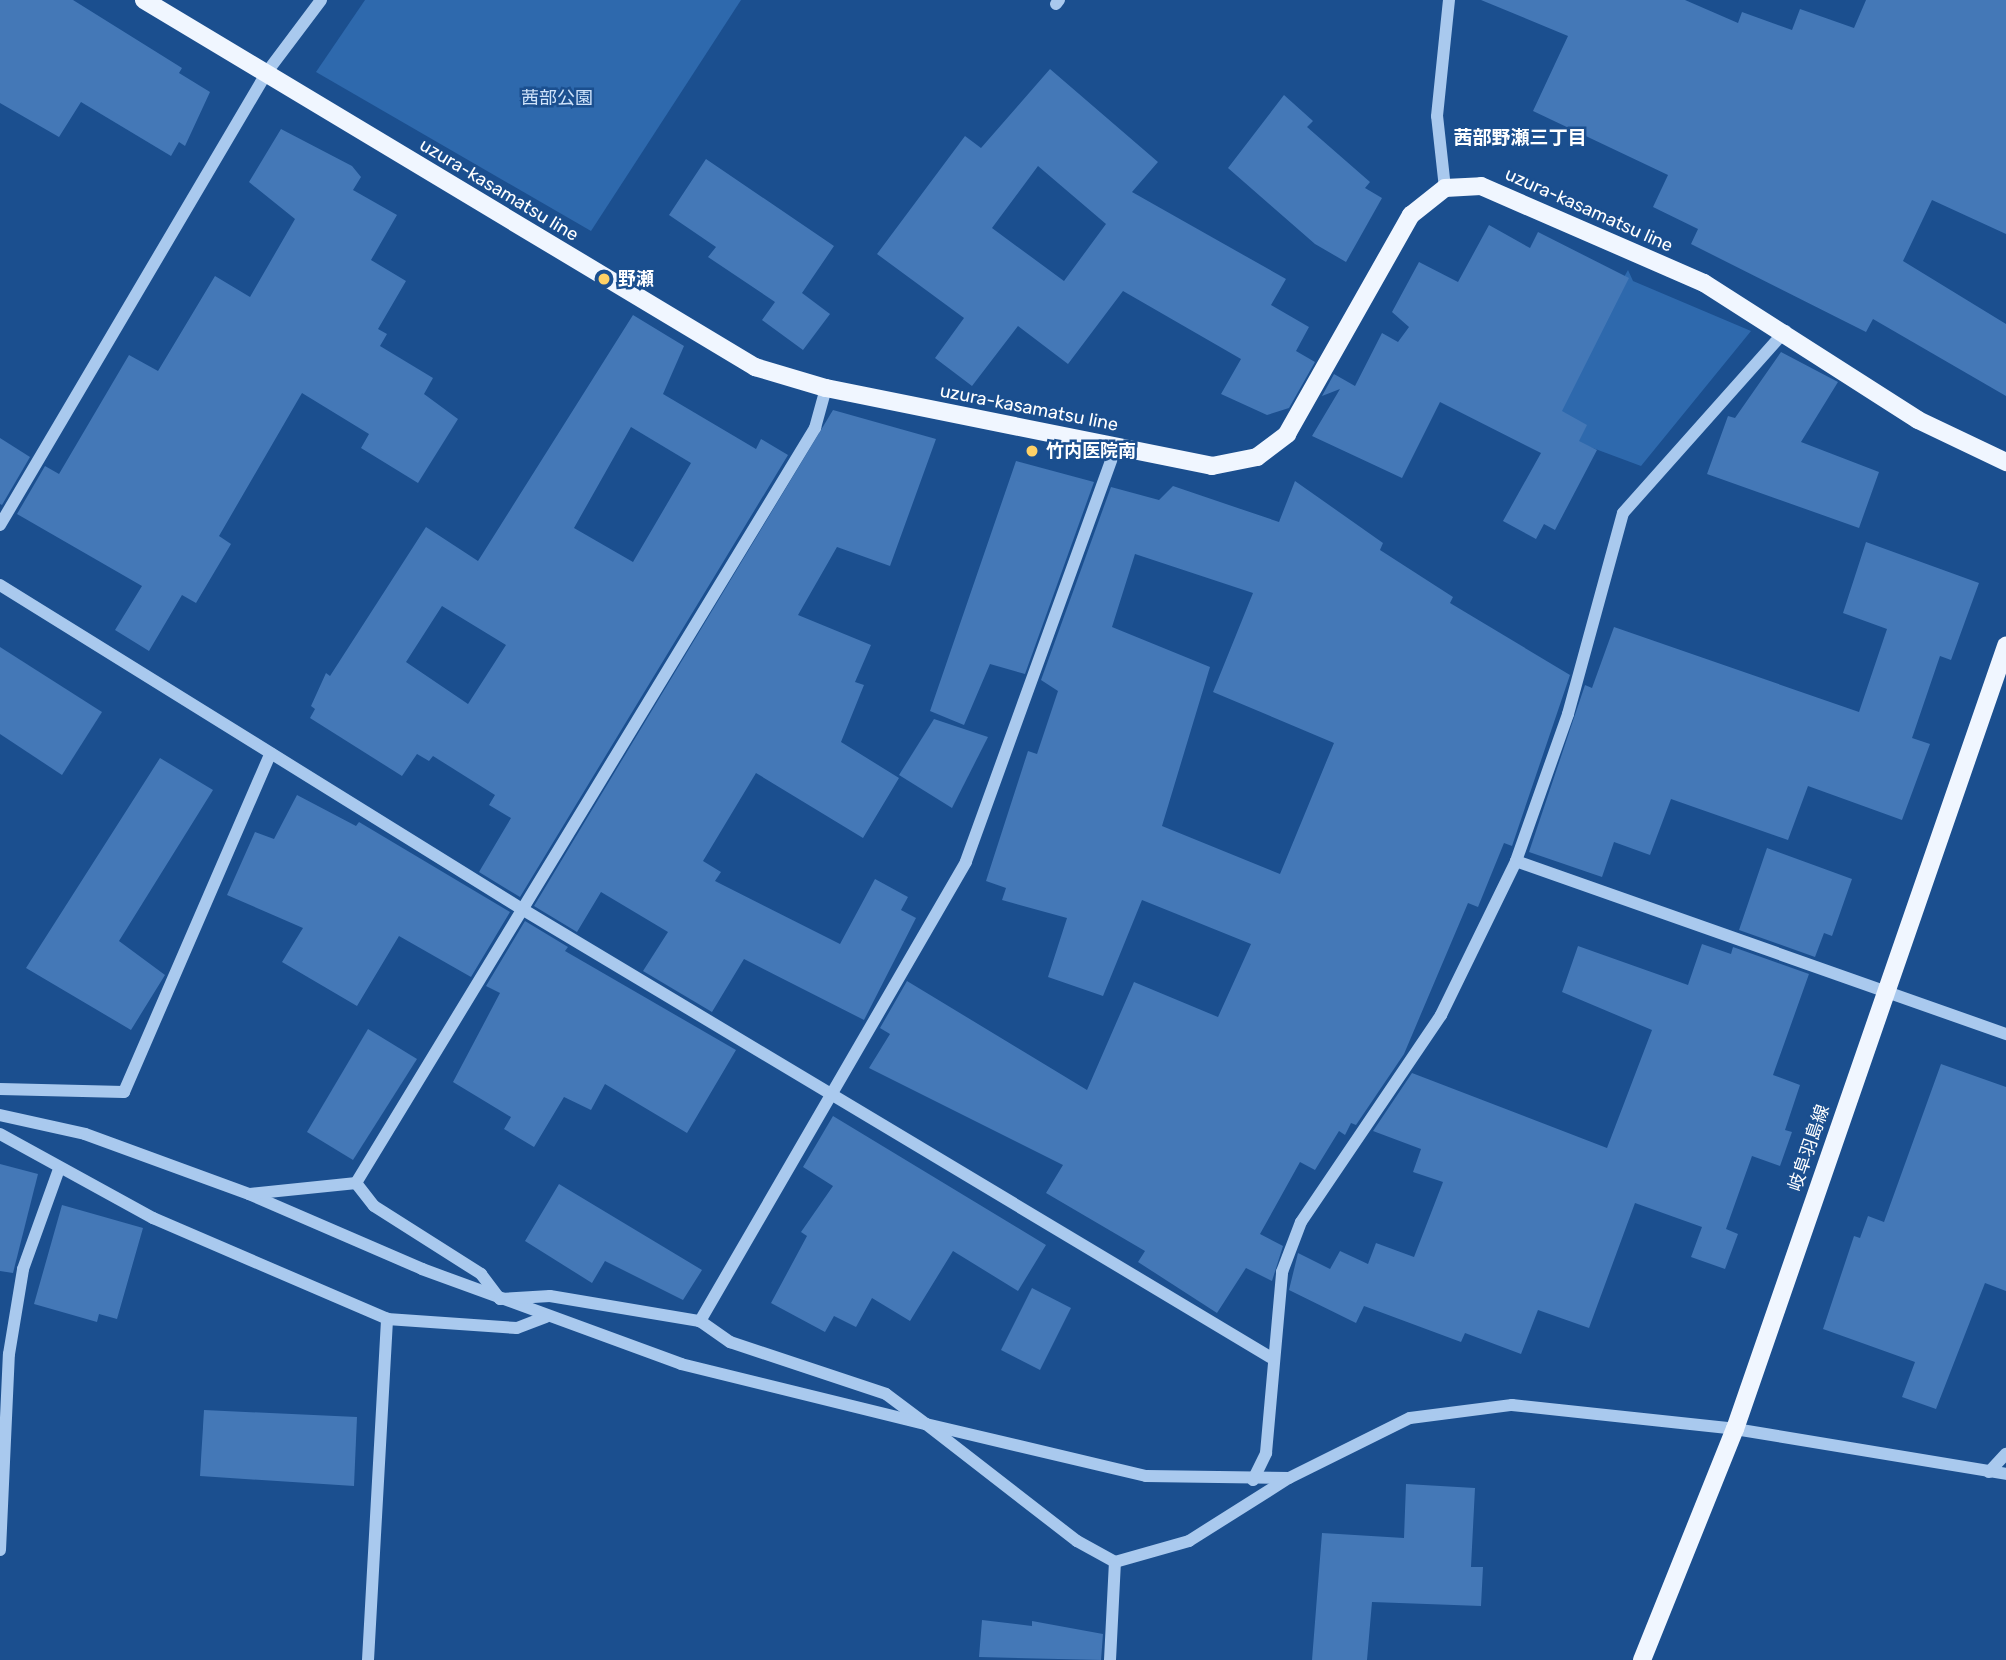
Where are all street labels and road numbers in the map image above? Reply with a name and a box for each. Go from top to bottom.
street label: uzura-kasamatsu line [416,134,582,246]
street label: uzura-kasamatsu line [1502,163,1676,257]
street label: uzura-kasamatsu line [938,380,1120,436]
street label: 岐阜羽島線 [1784,1102,1834,1194]

